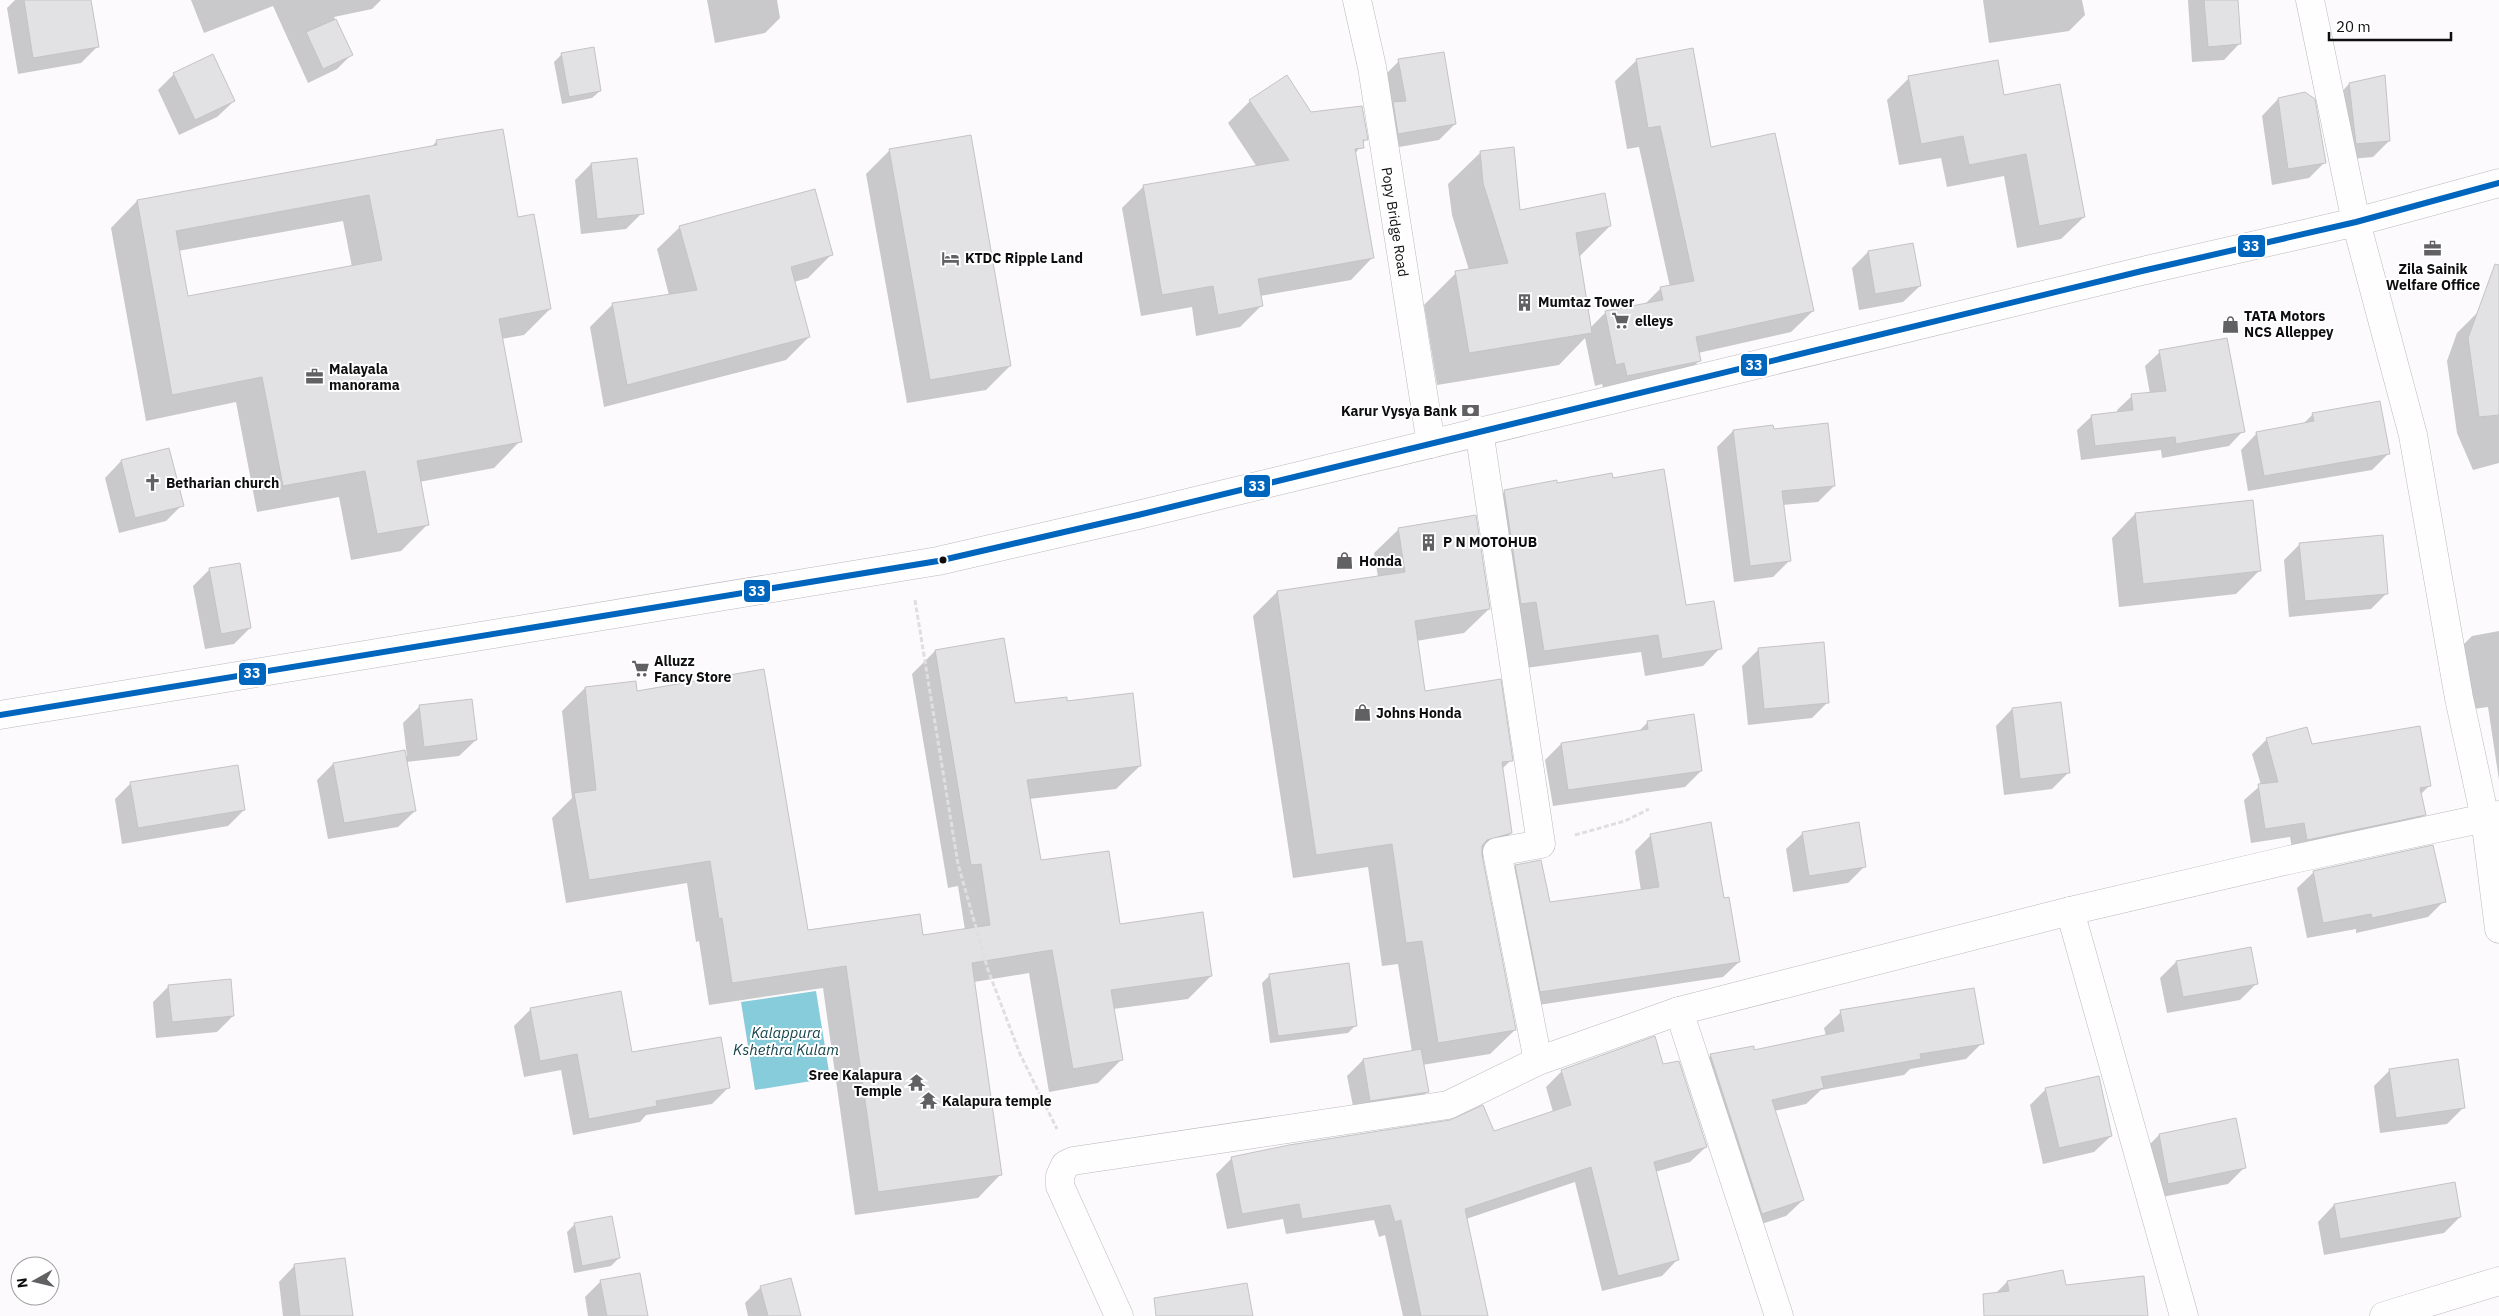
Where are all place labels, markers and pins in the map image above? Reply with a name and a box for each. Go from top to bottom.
office icon: Zila Sainik Welfare Office [2423,239,2443,259]
hotel icon: KTDC Ripple Land [941,248,961,268]
place label: KTDC Ripple Land [965,249,1083,267]
place label: Zila Sainik Welfare Office [2386,260,2480,294]
building icon: Mumtaz Tower [1514,292,1534,312]
place label: Mumtaz Tower [1538,293,1635,311]
place label: TATA Motors NCS Alleppey [2244,307,2334,341]
supermarket icon: elleys [1611,311,1631,331]
place label: elleys [1635,312,1673,330]
shop icon: TATA Motors NCS Alleppey [2220,314,2240,334]
place label: Malayala manorama [329,360,400,394]
office icon: Malayala manorama [305,367,325,387]
bank icon: Karur Vysya Bank [1461,401,1481,421]
place label: Karur Vysya Bank [1341,402,1458,420]
church icon: Betharian church [142,473,162,493]
place label: Betharian church [166,474,279,492]
building icon: P N MOTOHUB [1419,532,1439,552]
place label: P N MOTOHUB [1443,533,1537,551]
shop icon: Honda [1335,551,1355,571]
place label: Honda [1359,552,1402,570]
unlabelled marker [938,555,948,565]
place label: Alluzz Fancy Store [654,652,731,686]
supermarket icon: Alluzz Fancy Store [630,659,650,679]
shop icon: Johns Honda [1352,703,1372,723]
place label: Johns Honda [1376,704,1462,722]
place label: Sree Kalapura Temple [809,1066,902,1100]
temple icon: Sree Kalapura Temple [906,1073,926,1093]
temple icon: Kalapura temple [918,1091,938,1111]
place label: Kalapura temple [942,1092,1052,1110]

